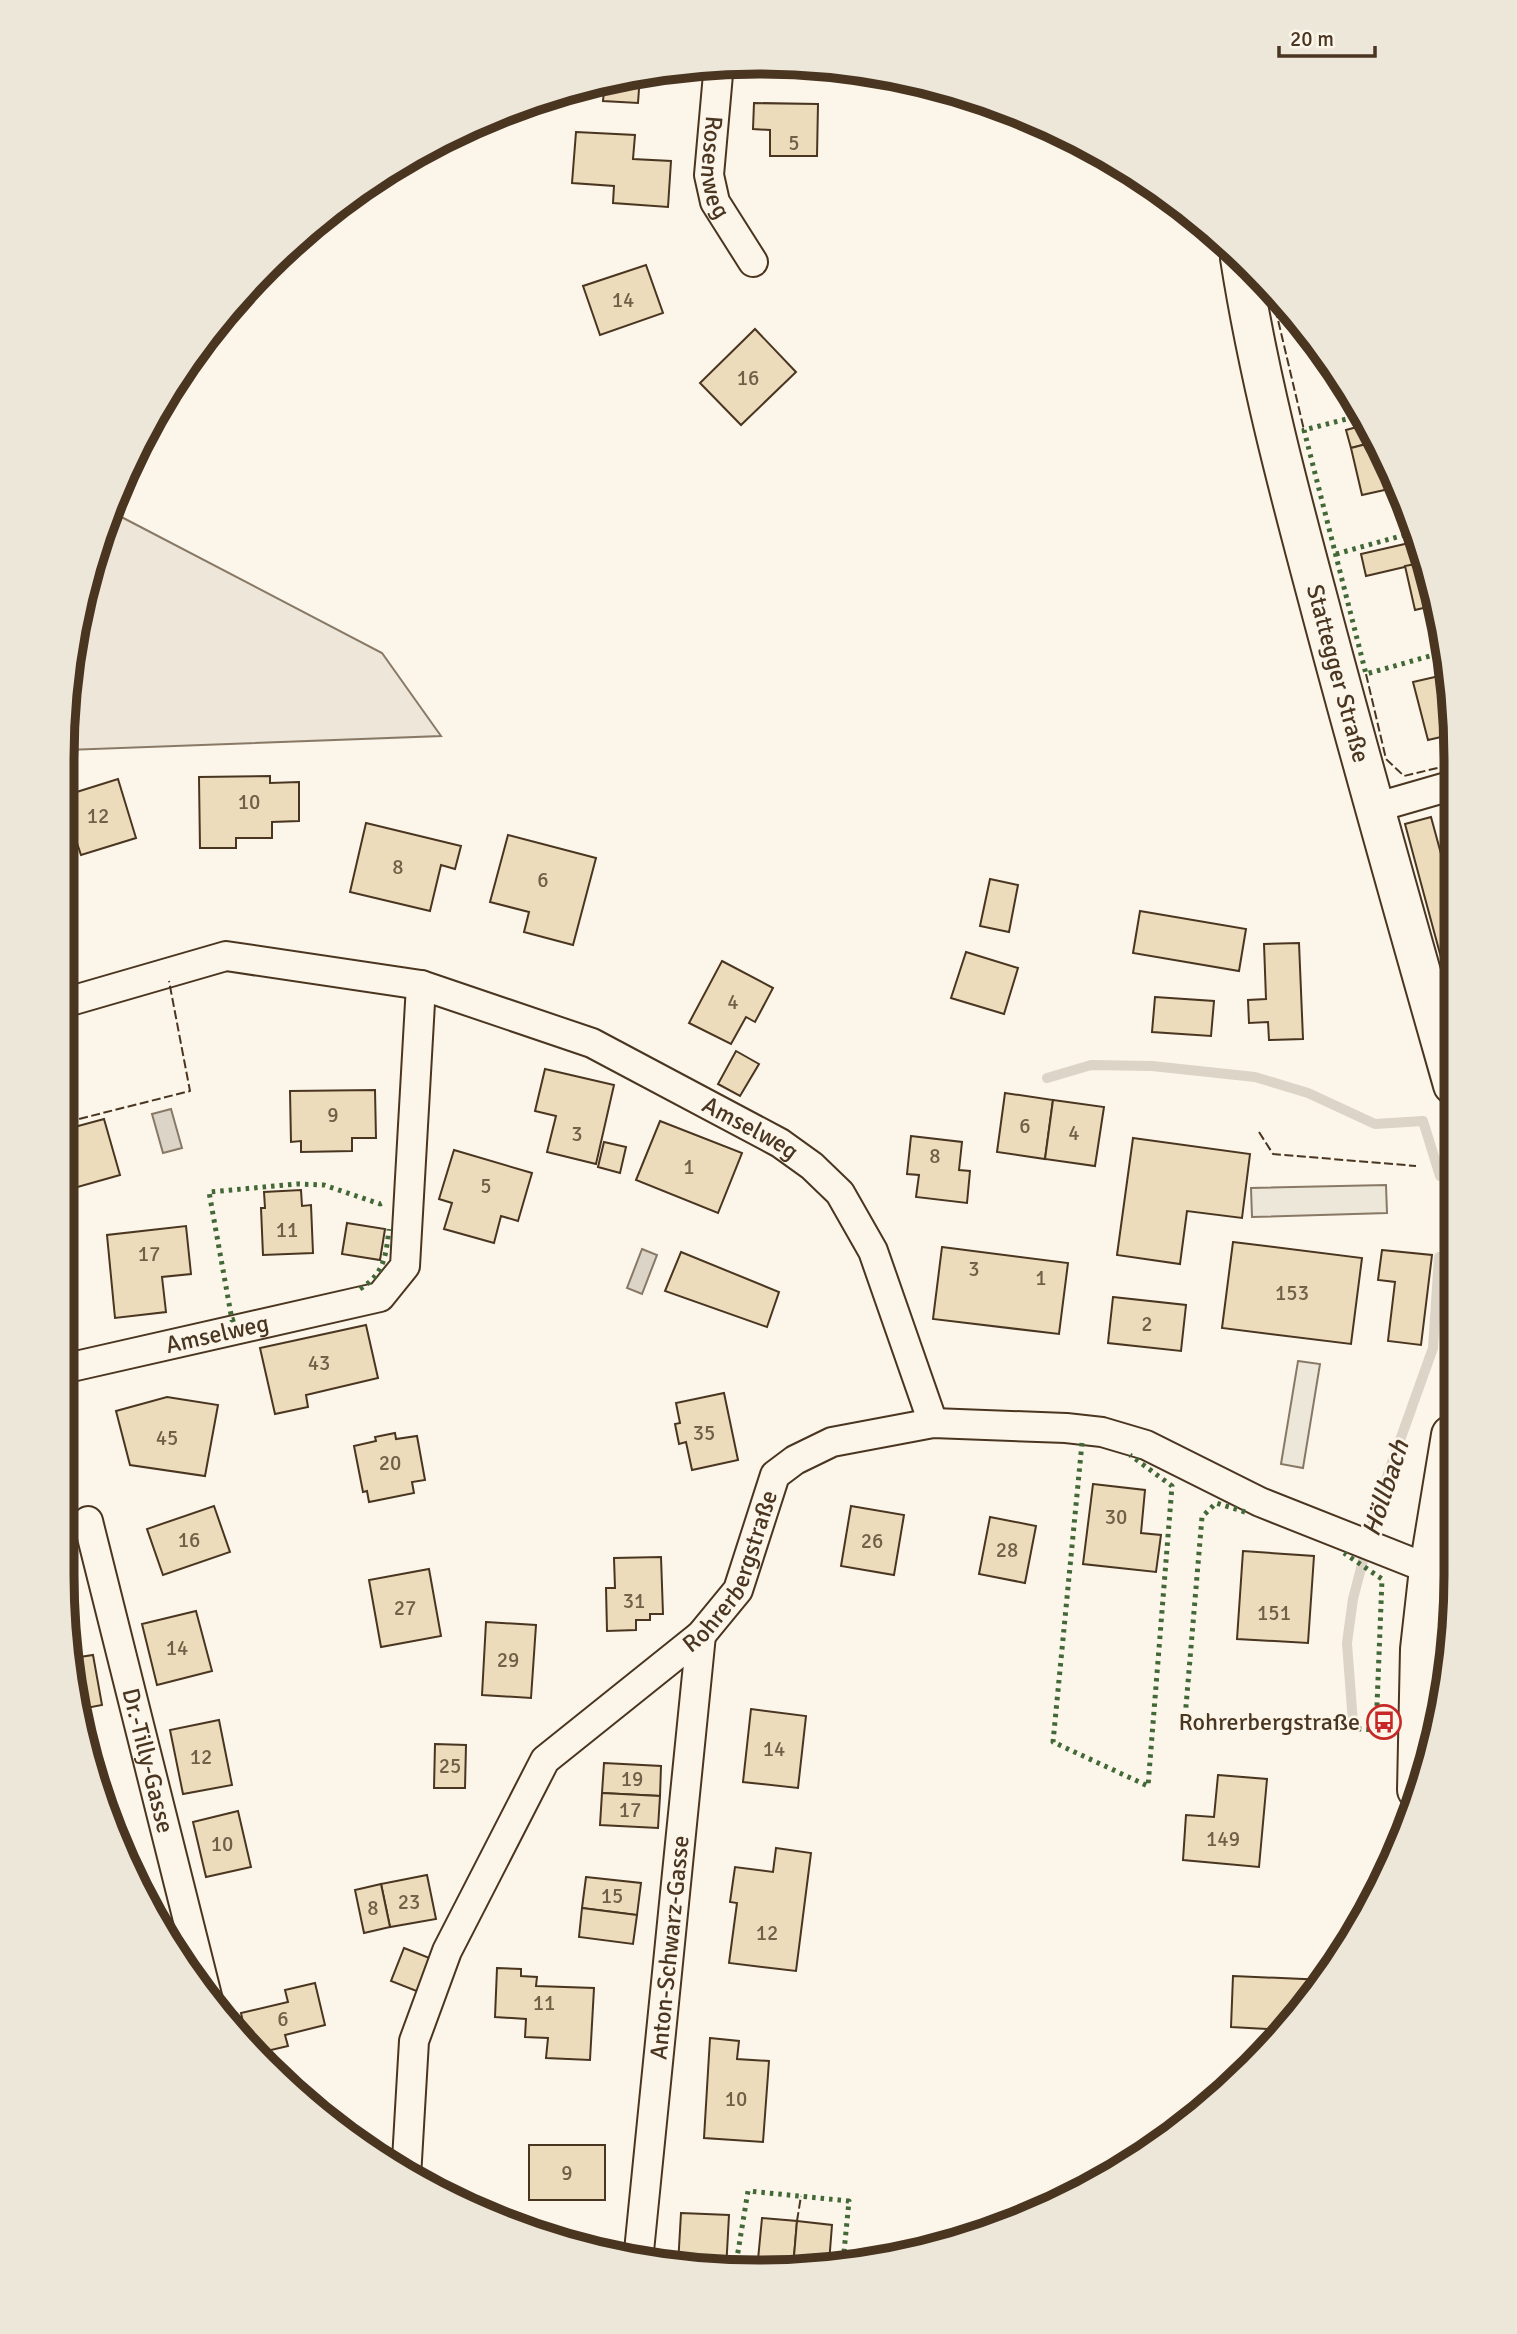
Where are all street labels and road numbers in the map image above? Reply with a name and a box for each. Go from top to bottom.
street label: Rosenweg [694,115,737,224]
street label: Stattegger Straße [1300,581,1376,766]
street label: Amselweg [697,1090,804,1166]
street label: Amselweg [163,1308,272,1360]
street label: Rohrerbergstraße [676,1486,784,1659]
street label: Dr.-Tilly-Gasse [115,1685,181,1836]
street label: Anton-Schwarz-Gasse [643,1834,696,2061]

